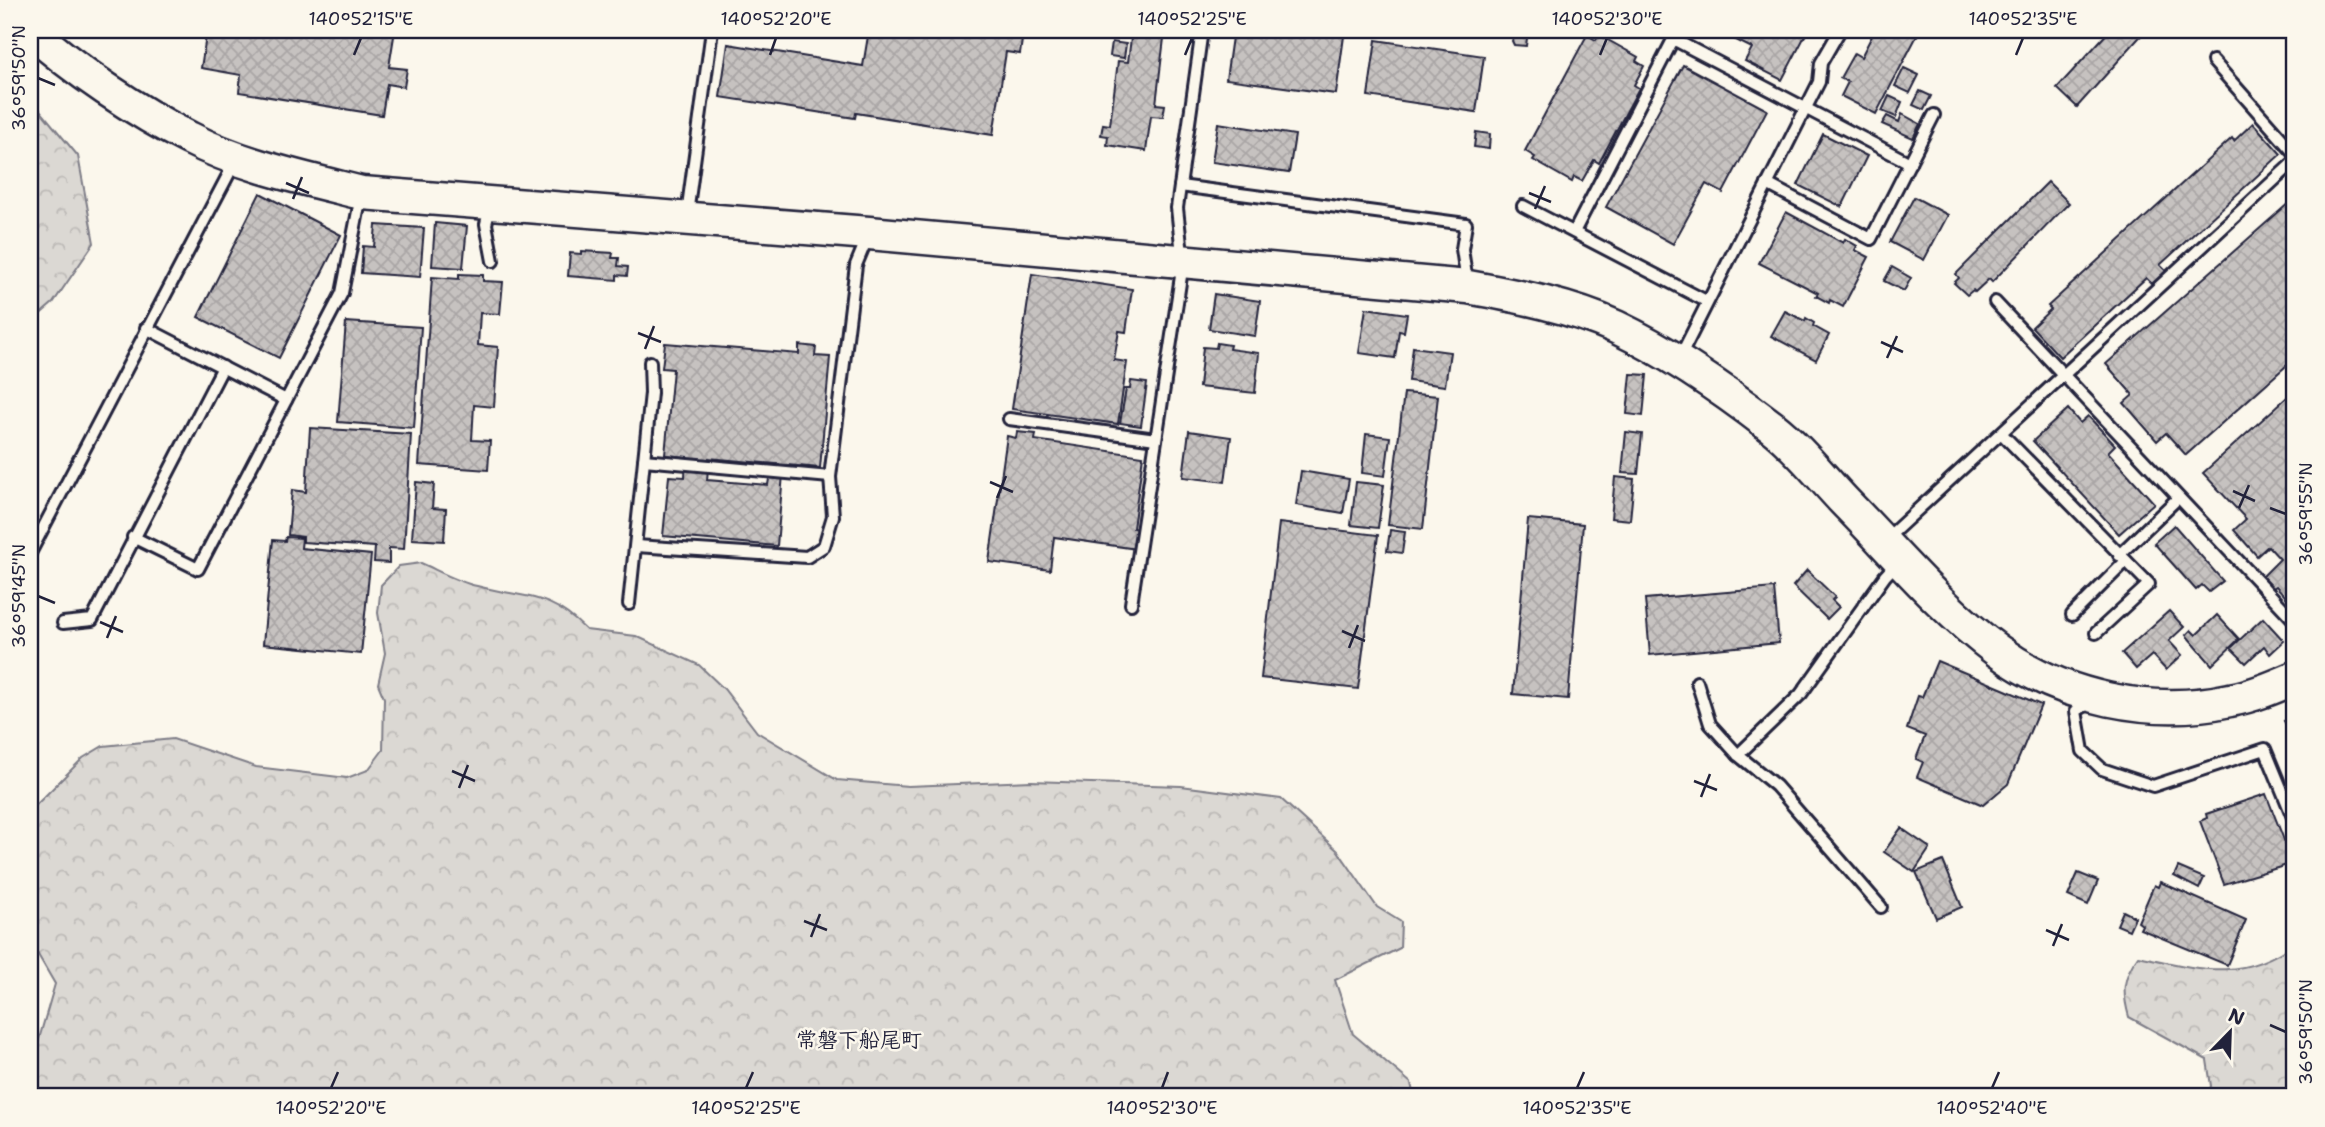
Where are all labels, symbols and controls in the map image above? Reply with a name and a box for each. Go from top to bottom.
text: 140°52'15"E [309,7,413,31]
text: 140°52'20"E [721,7,831,31]
text: 140°52'25"E [1137,7,1247,31]
text: 140°52'30"E [1551,7,1663,31]
text: 140°52'35"E [1968,7,2078,31]
text: 36°59'50"N [7,25,31,131]
text: 36°59'55"N [2294,462,2318,566]
text: 36°59'45"N [7,544,31,648]
text: 36°59'50"N [2294,979,2318,1085]
north arrow [2196,998,2266,1068]
text: N [2225,1002,2248,1031]
district label: 常磐下船尾町 [796,1026,922,1054]
text: 140°52'20"E [276,1096,386,1120]
text: 140°52'25"E [691,1096,801,1120]
text: 140°52'30"E [1106,1096,1218,1120]
text: 140°52'35"E [1522,1096,1632,1120]
text: 140°52'40"E [1936,1096,2048,1120]

